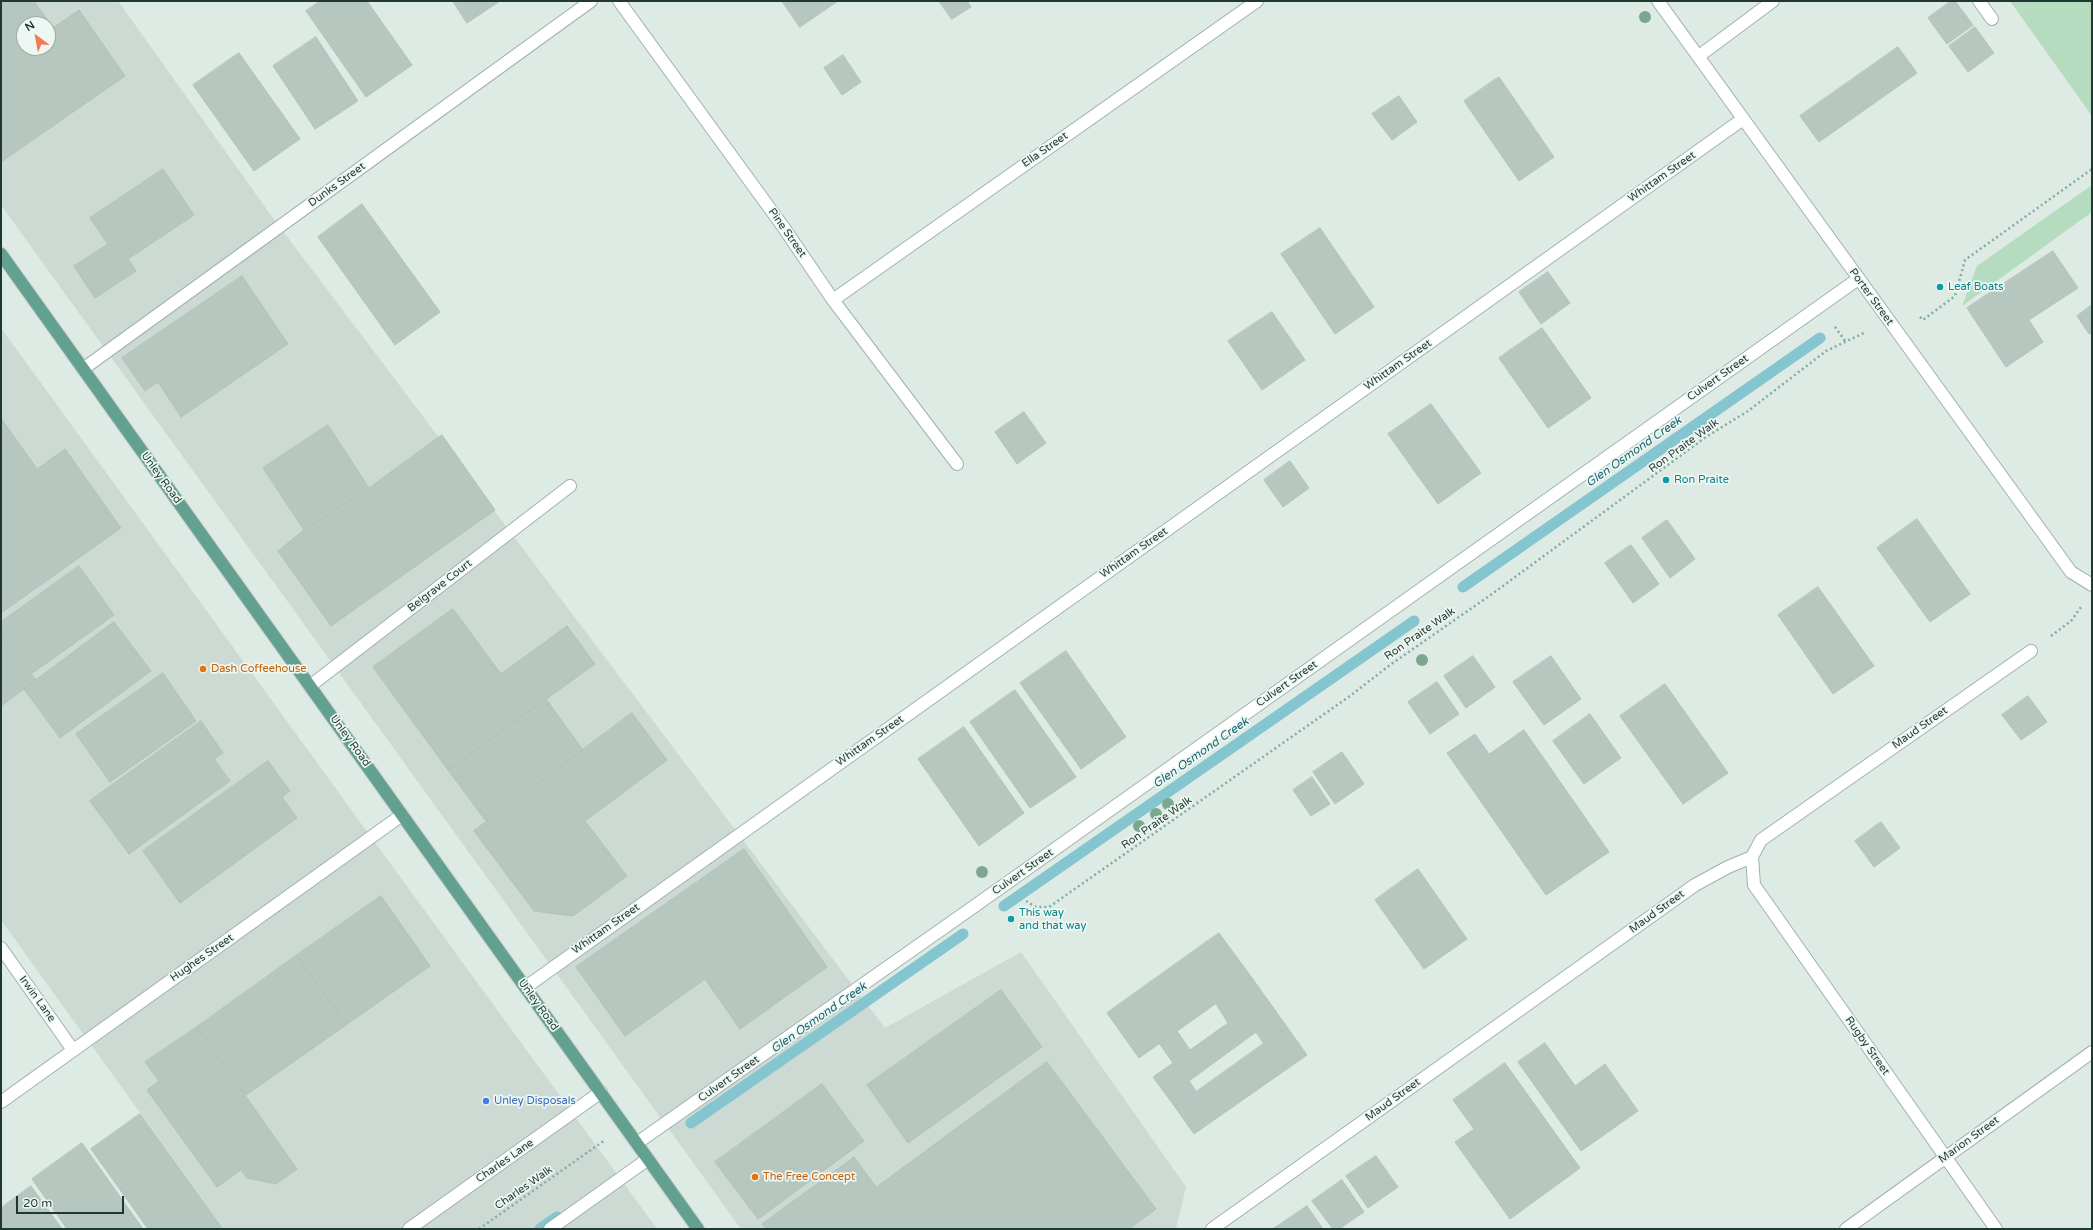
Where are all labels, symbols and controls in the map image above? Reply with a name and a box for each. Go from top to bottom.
north arrow [16,16,56,56]
text: N [23,18,37,34]
street label: Ella Street [1020,129,1070,171]
street label: Whittam Street [1626,149,1698,205]
street label: Dunks Street [306,160,368,210]
street label: Pine Street [765,206,809,260]
street label: Porter Street [1846,266,1896,328]
place label: Leaf Boats [1948,280,2003,294]
marker: Leaf Boats [1935,282,1945,292]
street label: Whittam Street [1362,337,1434,393]
street label: Culvert Street [1685,352,1751,404]
water label: Glen Osmond Creek [1583,413,1685,491]
street label: Ron Praite Walk [1646,416,1722,476]
street label: Unley Road [138,450,184,506]
place label: Ron Praite [1674,473,1729,487]
marker: Ron Praite [1661,475,1671,485]
street label: Whittam Street [1098,525,1170,581]
street label: Belgrave Court [405,557,475,615]
street label: Ron Praite Walk [1382,605,1458,663]
street label: Culvert Street [1254,658,1320,710]
place label: Dash Coffeehouse [211,662,307,676]
marker: Dash Coffeehouse [198,664,208,674]
street label: Maud Street [1890,704,1950,752]
street label: Unley Road [327,713,373,769]
street label: Whittam Street [834,713,906,769]
water label: Glen Osmond Creek [1150,714,1252,792]
street label: Ron Praite Walk [1119,794,1195,852]
street label: Culvert Street [990,846,1056,898]
street label: Maud Street [1627,888,1687,936]
street label: Whittam Street [570,901,642,957]
place label: This way and that way [1019,906,1086,932]
marker: This way and that way [1006,914,1016,924]
street label: Hughes Street [168,931,236,985]
street label: Irwin Lane [16,973,58,1025]
street label: Unley Road [515,977,561,1033]
water label: Glen Osmond Creek [768,979,870,1057]
street label: Rugby Street [1842,1014,1892,1078]
street label: Culvert Street [696,1053,762,1105]
street label: Maud Street [1363,1076,1423,1124]
place label: Unley Disposals [494,1094,576,1108]
marker: Unley Disposals [481,1096,491,1106]
street label: Marion Street [1936,1114,2002,1166]
street label: Charles Lane [474,1136,536,1186]
street label: Charles Walk [493,1163,555,1213]
place label: The Free Concept [763,1170,855,1184]
marker: The Free Concept [750,1172,760,1182]
scale bar [18,1188,126,1214]
text: 20 m [23,1196,52,1210]

